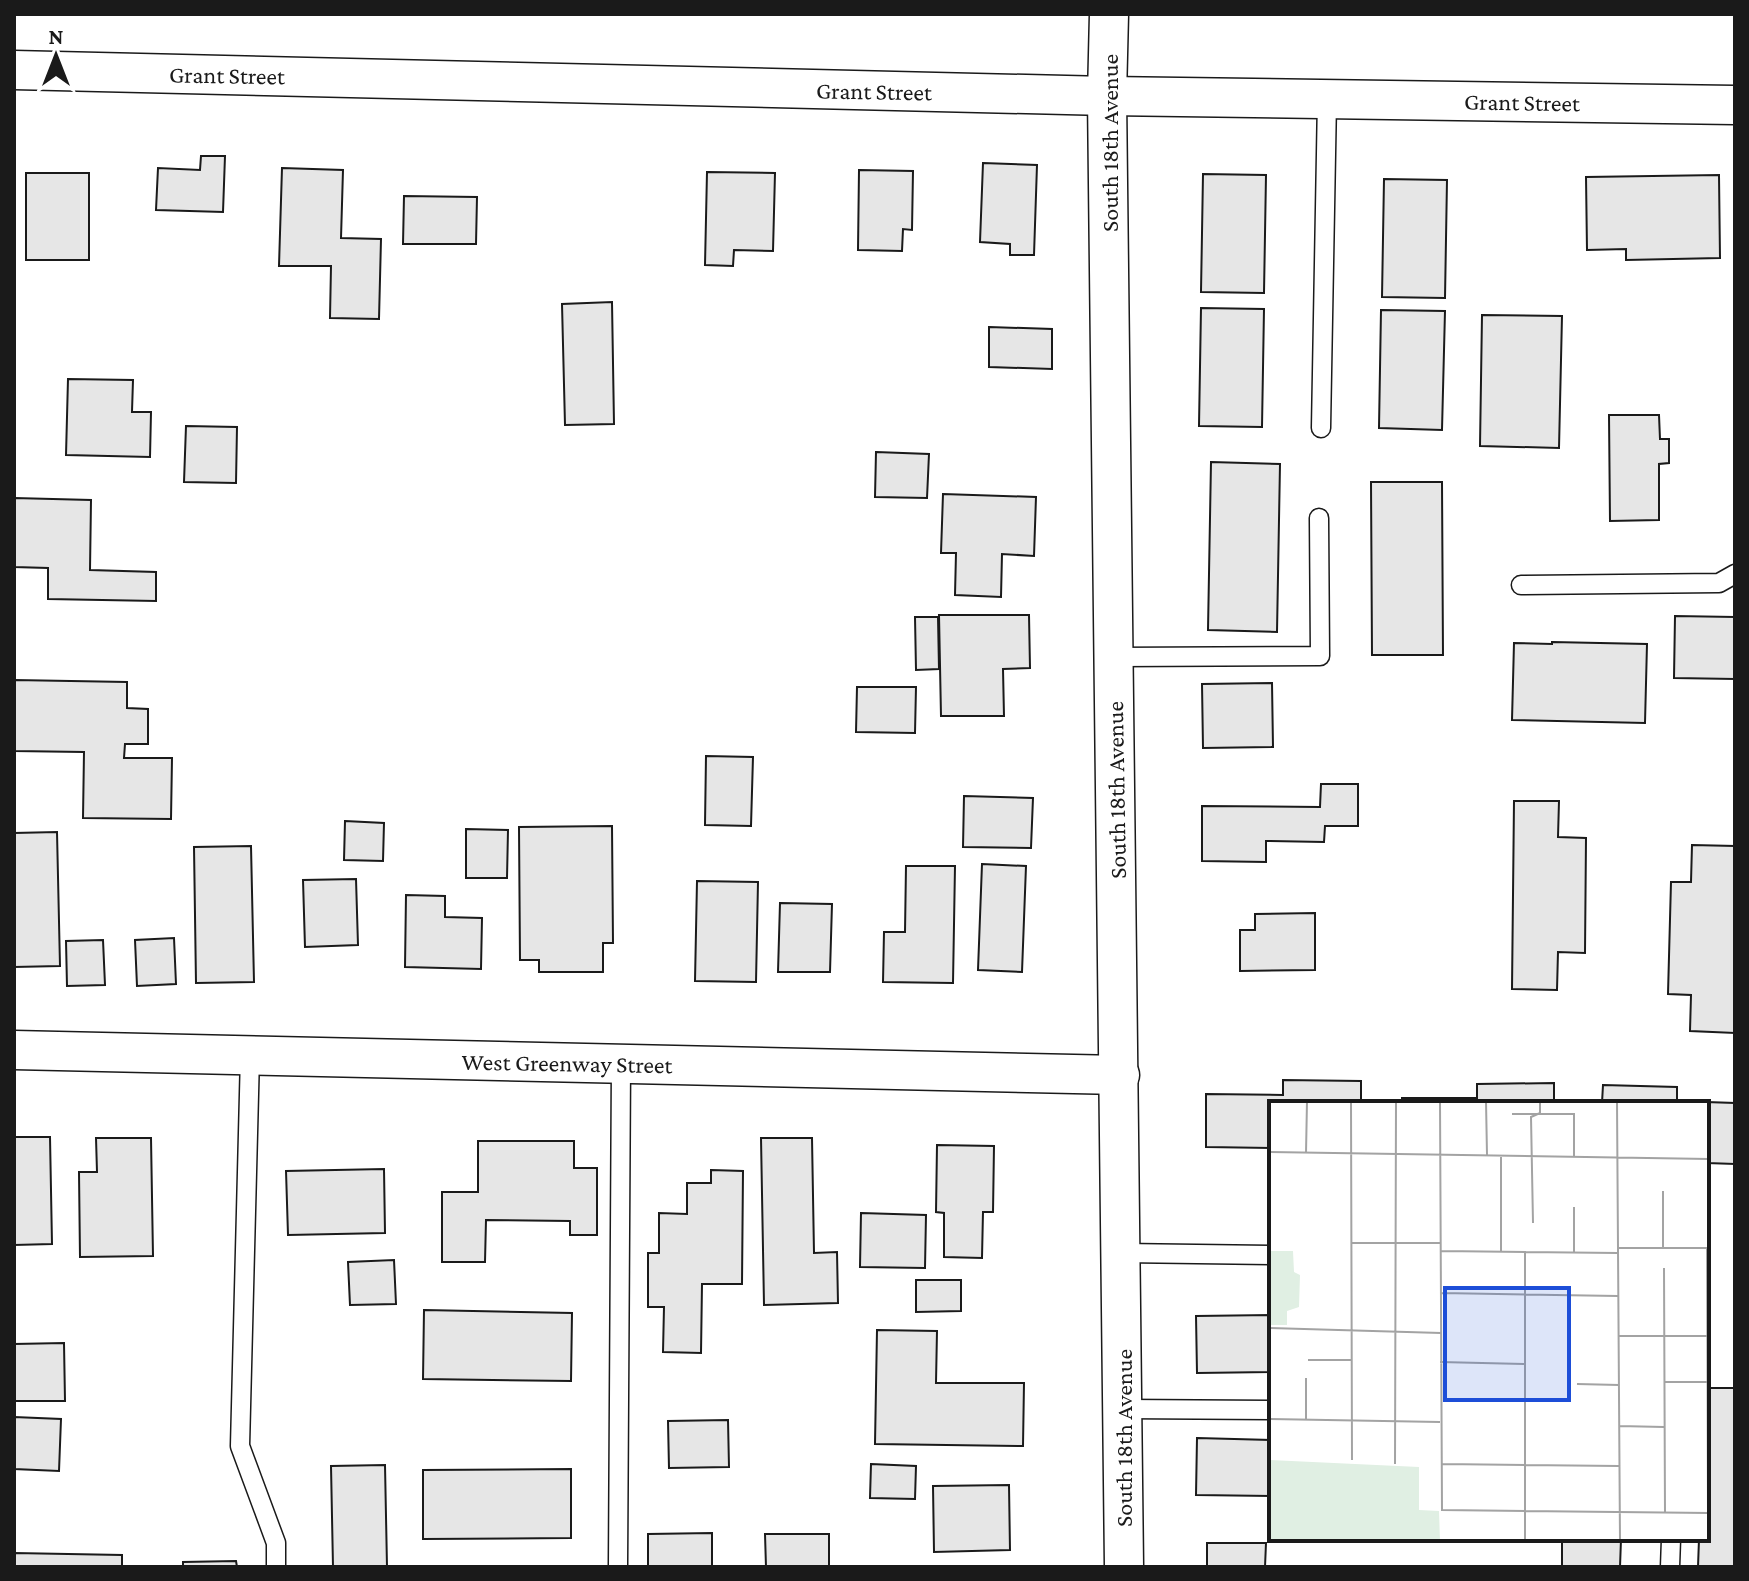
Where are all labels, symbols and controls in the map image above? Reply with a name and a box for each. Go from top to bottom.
north arrow [16,16,96,96]
text: N [49,24,64,49]
street label: South 18th Avenue [1096,54,1123,232]
street label: Grant Street [169,60,286,90]
street label: Grant Street [816,76,933,106]
street label: Grant Street [1464,87,1581,117]
street label: South 18th Avenue [1101,701,1131,879]
street label: West Greenway Street [461,1048,674,1078]
inset map [1269,1101,1709,1541]
street label: South 18th Avenue [1110,1349,1137,1527]

